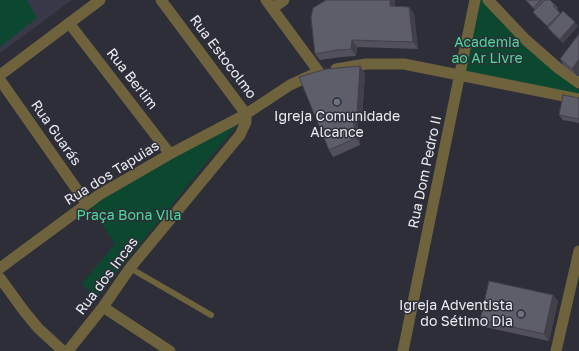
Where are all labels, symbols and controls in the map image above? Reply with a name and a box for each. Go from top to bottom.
street label: Rua Estocolmo [186,12,260,102]
park label: Academia ao Ar Livre [451,35,523,68]
street label: Rua Berlim [103,45,161,113]
street label: Rua Guarás [27,97,85,169]
marker: Igreja Comunidade Alcance [332,97,342,107]
place label: Igreja Comunidade Alcance [274,109,400,142]
street label: Rua Dom Pedro II [405,114,445,230]
street label: Rua dos Tapuias [62,137,162,209]
park label: Praça Bona Vila [77,208,181,224]
street label: Rua dos Incas [72,234,142,318]
place label: Igreja Adventista do Sétimo Dia [399,298,513,330]
marker: Igreja Adventista do Sétimo Dia [516,309,526,319]

